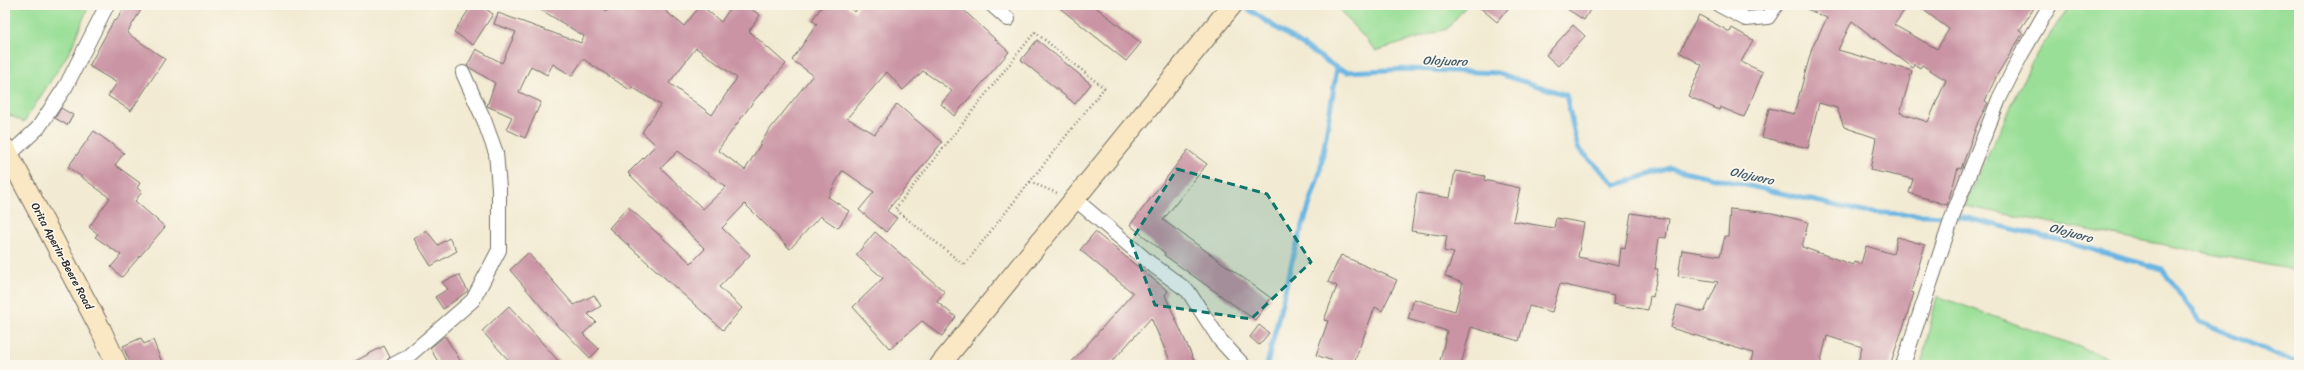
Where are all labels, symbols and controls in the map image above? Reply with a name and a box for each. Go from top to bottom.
water label: Olojuoro [1422,49,1469,73]
water label: Olojuoro [1728,160,1777,192]
street label: Orita Aperin-Beere Road [26,199,99,314]
water label: Olojuoro [2047,217,2096,250]

